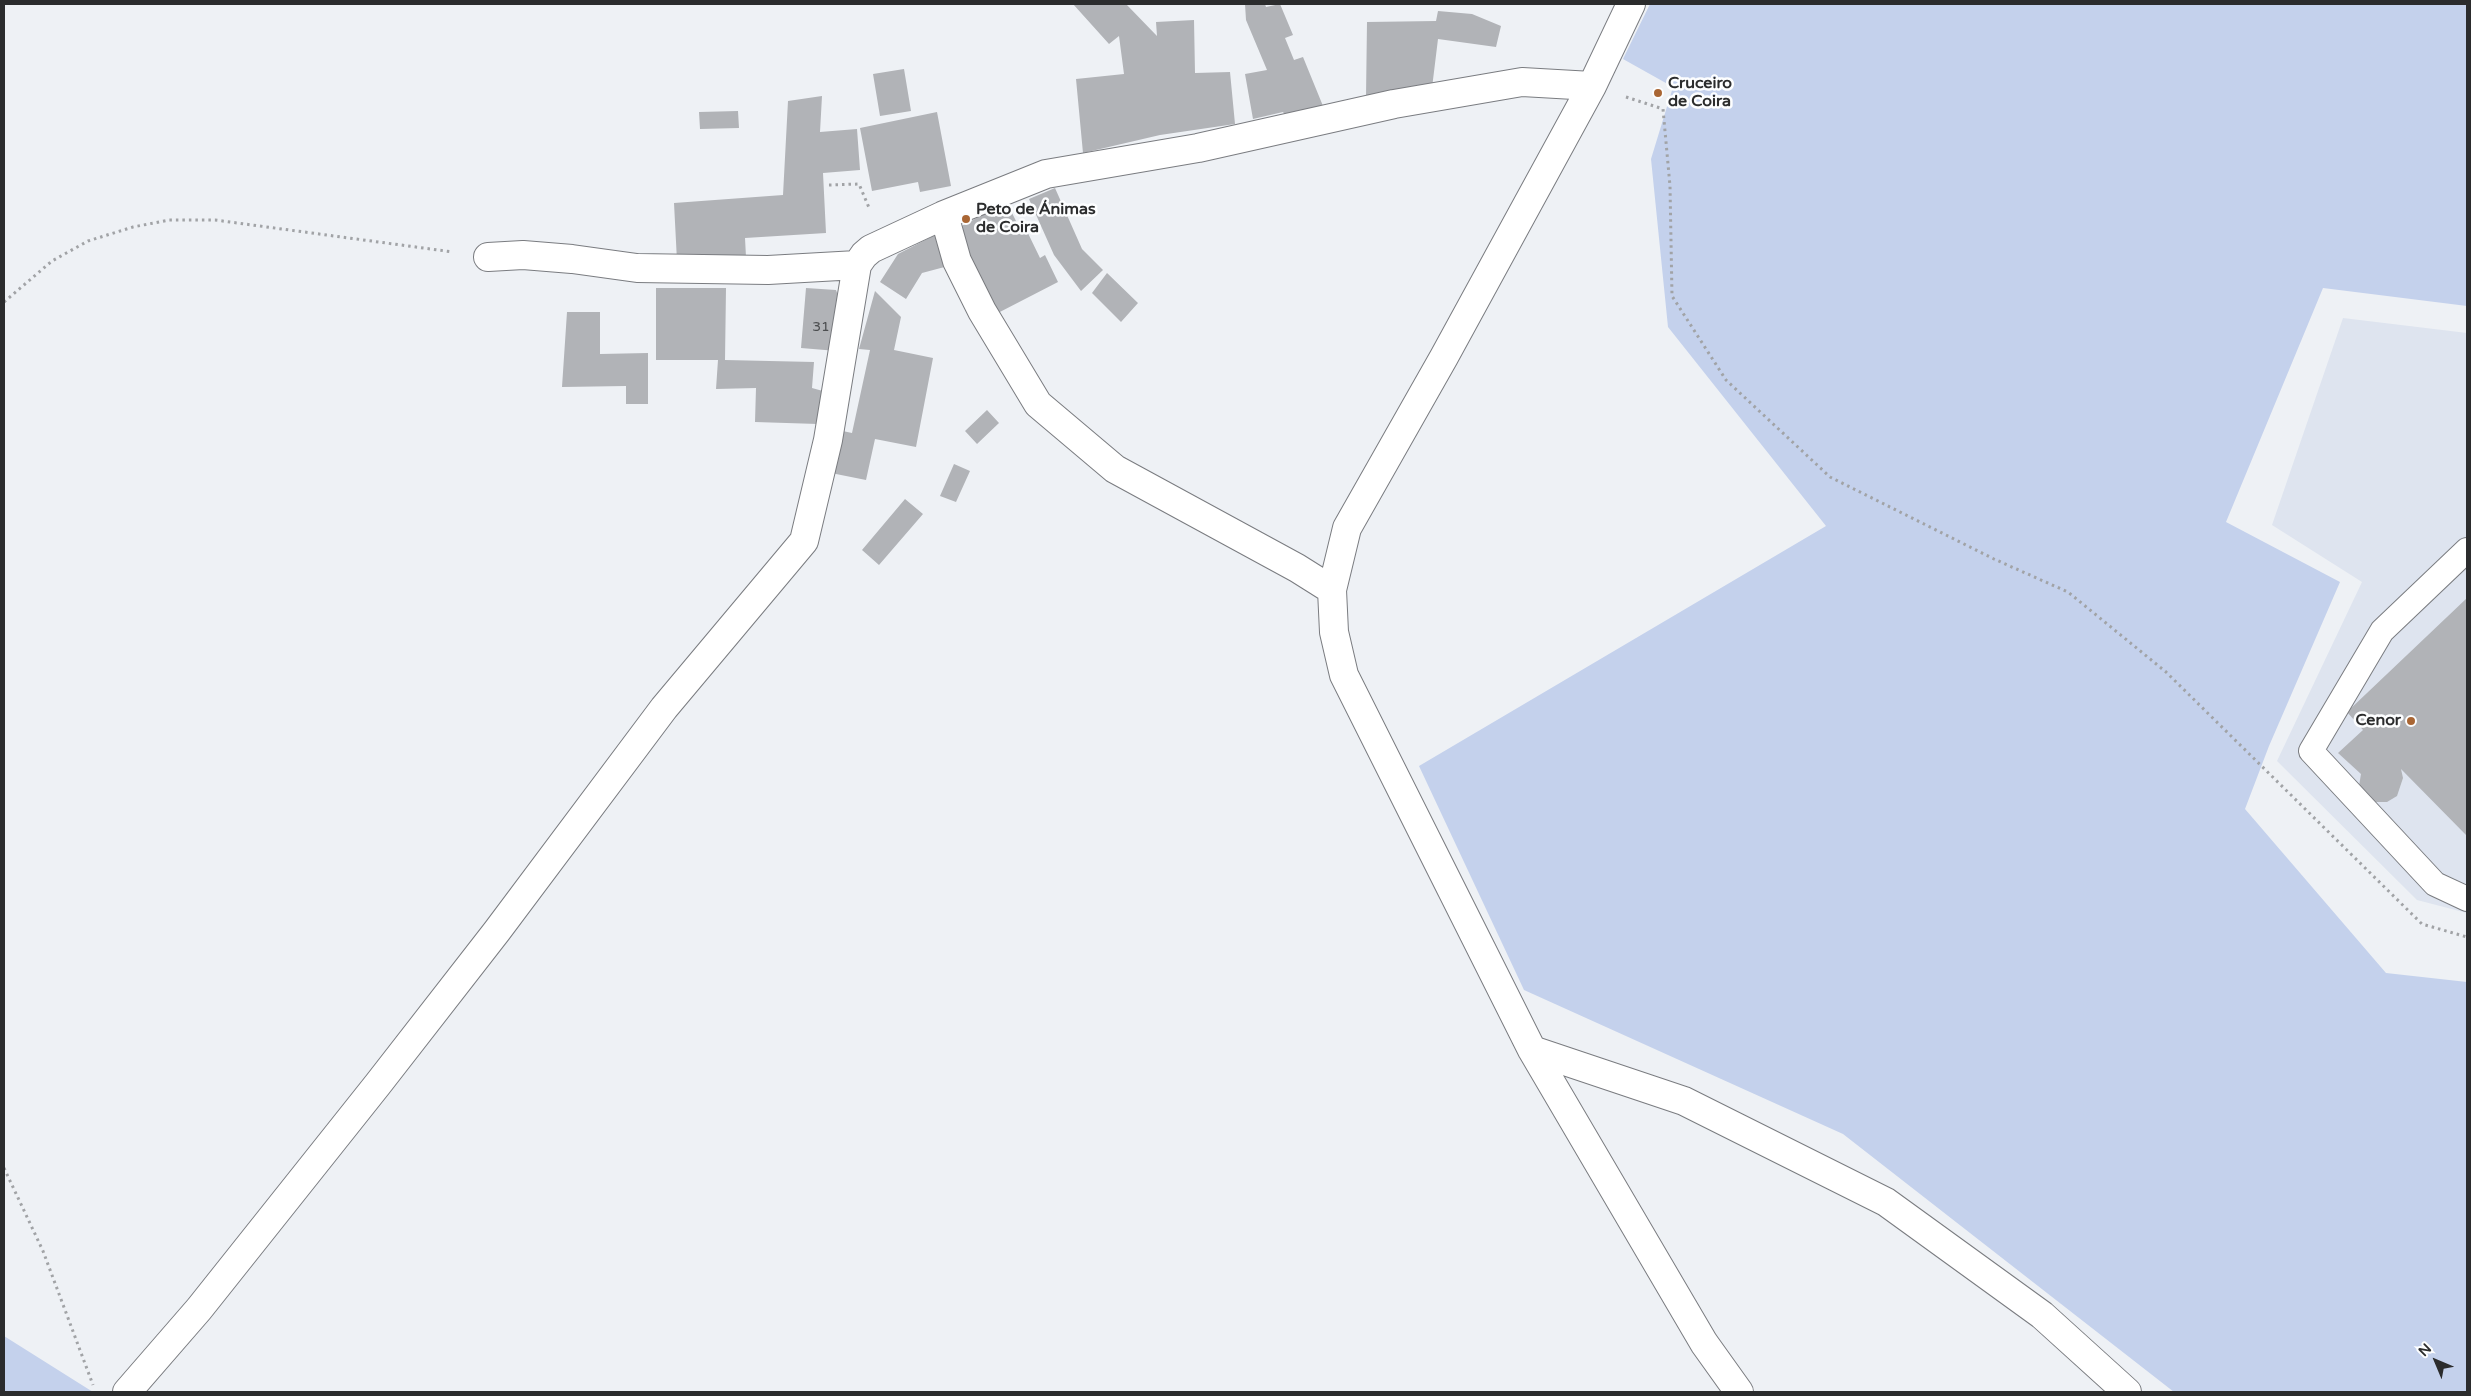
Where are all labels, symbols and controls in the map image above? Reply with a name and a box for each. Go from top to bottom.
place label: Cruceiro de Coira [1668,74,1732,112]
marker: Cruceiro de Coira [1652,87,1664,99]
place label: Peto de Ánimas de Coira [976,200,1096,238]
marker: Peto de Ánimas de Coira [960,213,972,225]
house number: 31 [812,319,830,335]
place label: Cenor [2355,711,2401,731]
marker: Cenor [2405,715,2417,727]
north arrow [2411,1336,2461,1386]
text: N [2415,1340,2435,1360]

